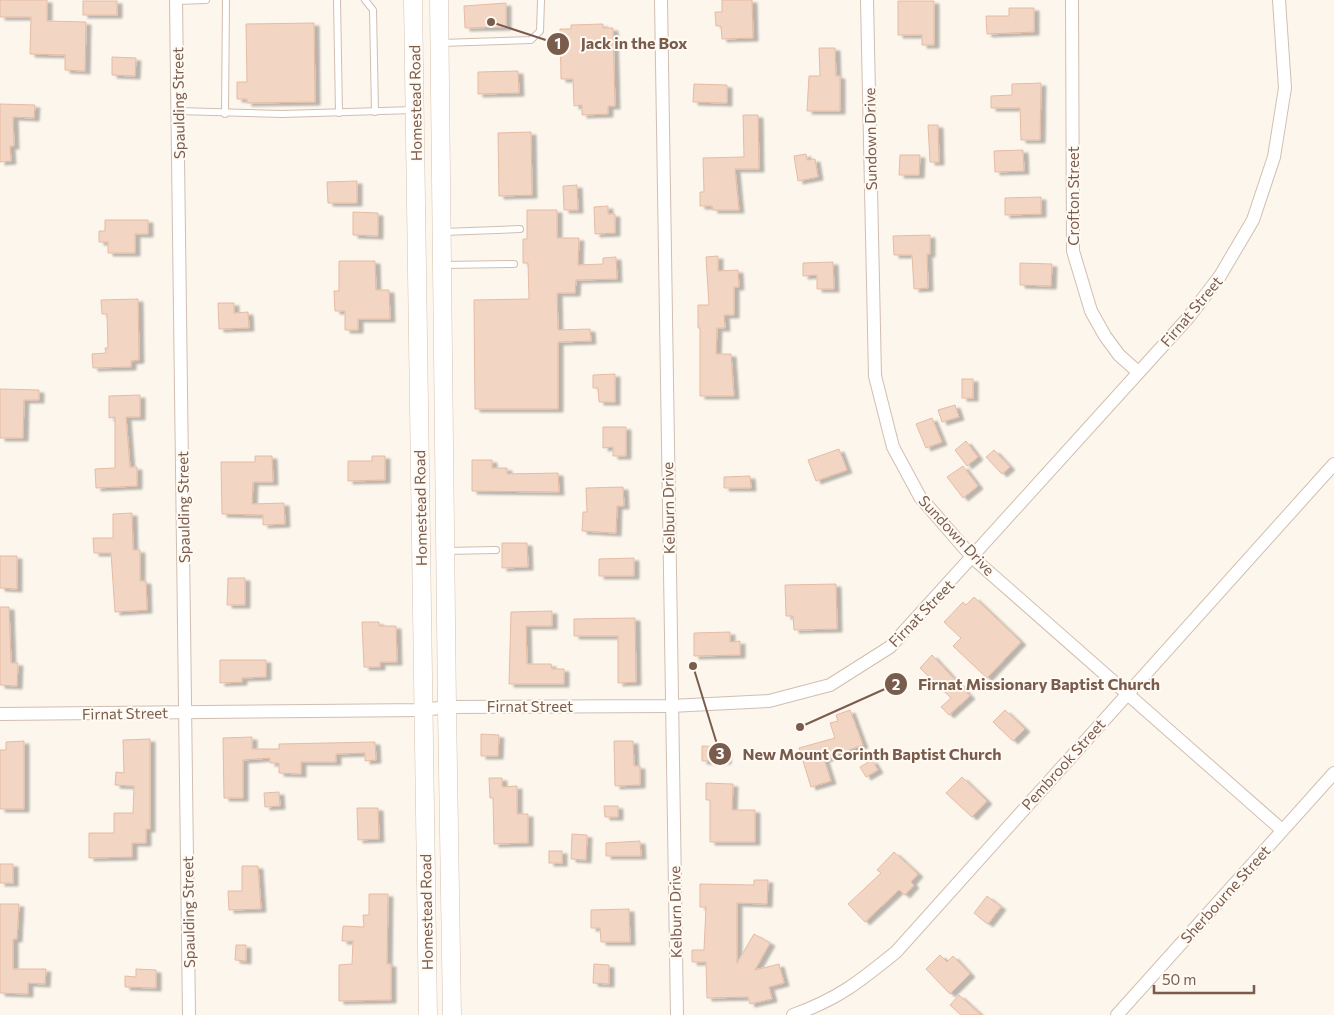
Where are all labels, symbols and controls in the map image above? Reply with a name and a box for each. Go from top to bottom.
callout: Jack in the Box [545,28,697,59]
text: Jack in the Box [581,33,687,52]
text: 1 [555,34,561,52]
street label: Homestead Road [405,45,425,161]
street label: Spaulding Street [168,47,188,159]
street label: Sundown Drive [860,87,880,191]
street label: Crofton Street [1064,146,1082,246]
street label: Firnat Street [1156,272,1226,350]
street label: Homestead Road [410,450,430,566]
street label: Spaulding Street [173,451,193,563]
street label: Kelburn Drive [658,462,678,554]
street label: Sundown Drive [915,491,999,579]
street label: Firnat Street [885,576,957,650]
callout: Firnat Missionary Baptist Church [883,669,1170,700]
text: Firnat Missionary Baptist Church [918,674,1160,693]
text: 2 [892,675,900,693]
street label: Firnat Street [487,697,573,715]
street label: Firnat Street [82,703,168,723]
street label: Pembrook Street [1017,715,1109,813]
callout: New Mount Corinth Baptist Church [707,738,1011,769]
text: 3 [716,744,725,762]
text: New Mount Corinth Baptist Church [743,744,1002,763]
street label: Sherbourne Street [1176,841,1274,947]
street label: Homestead Road [416,854,436,970]
street label: Spaulding Street [178,856,198,968]
street label: Kelburn Drive [665,866,685,958]
scale bar [1154,962,1254,994]
text: 50 m [1162,970,1196,988]

